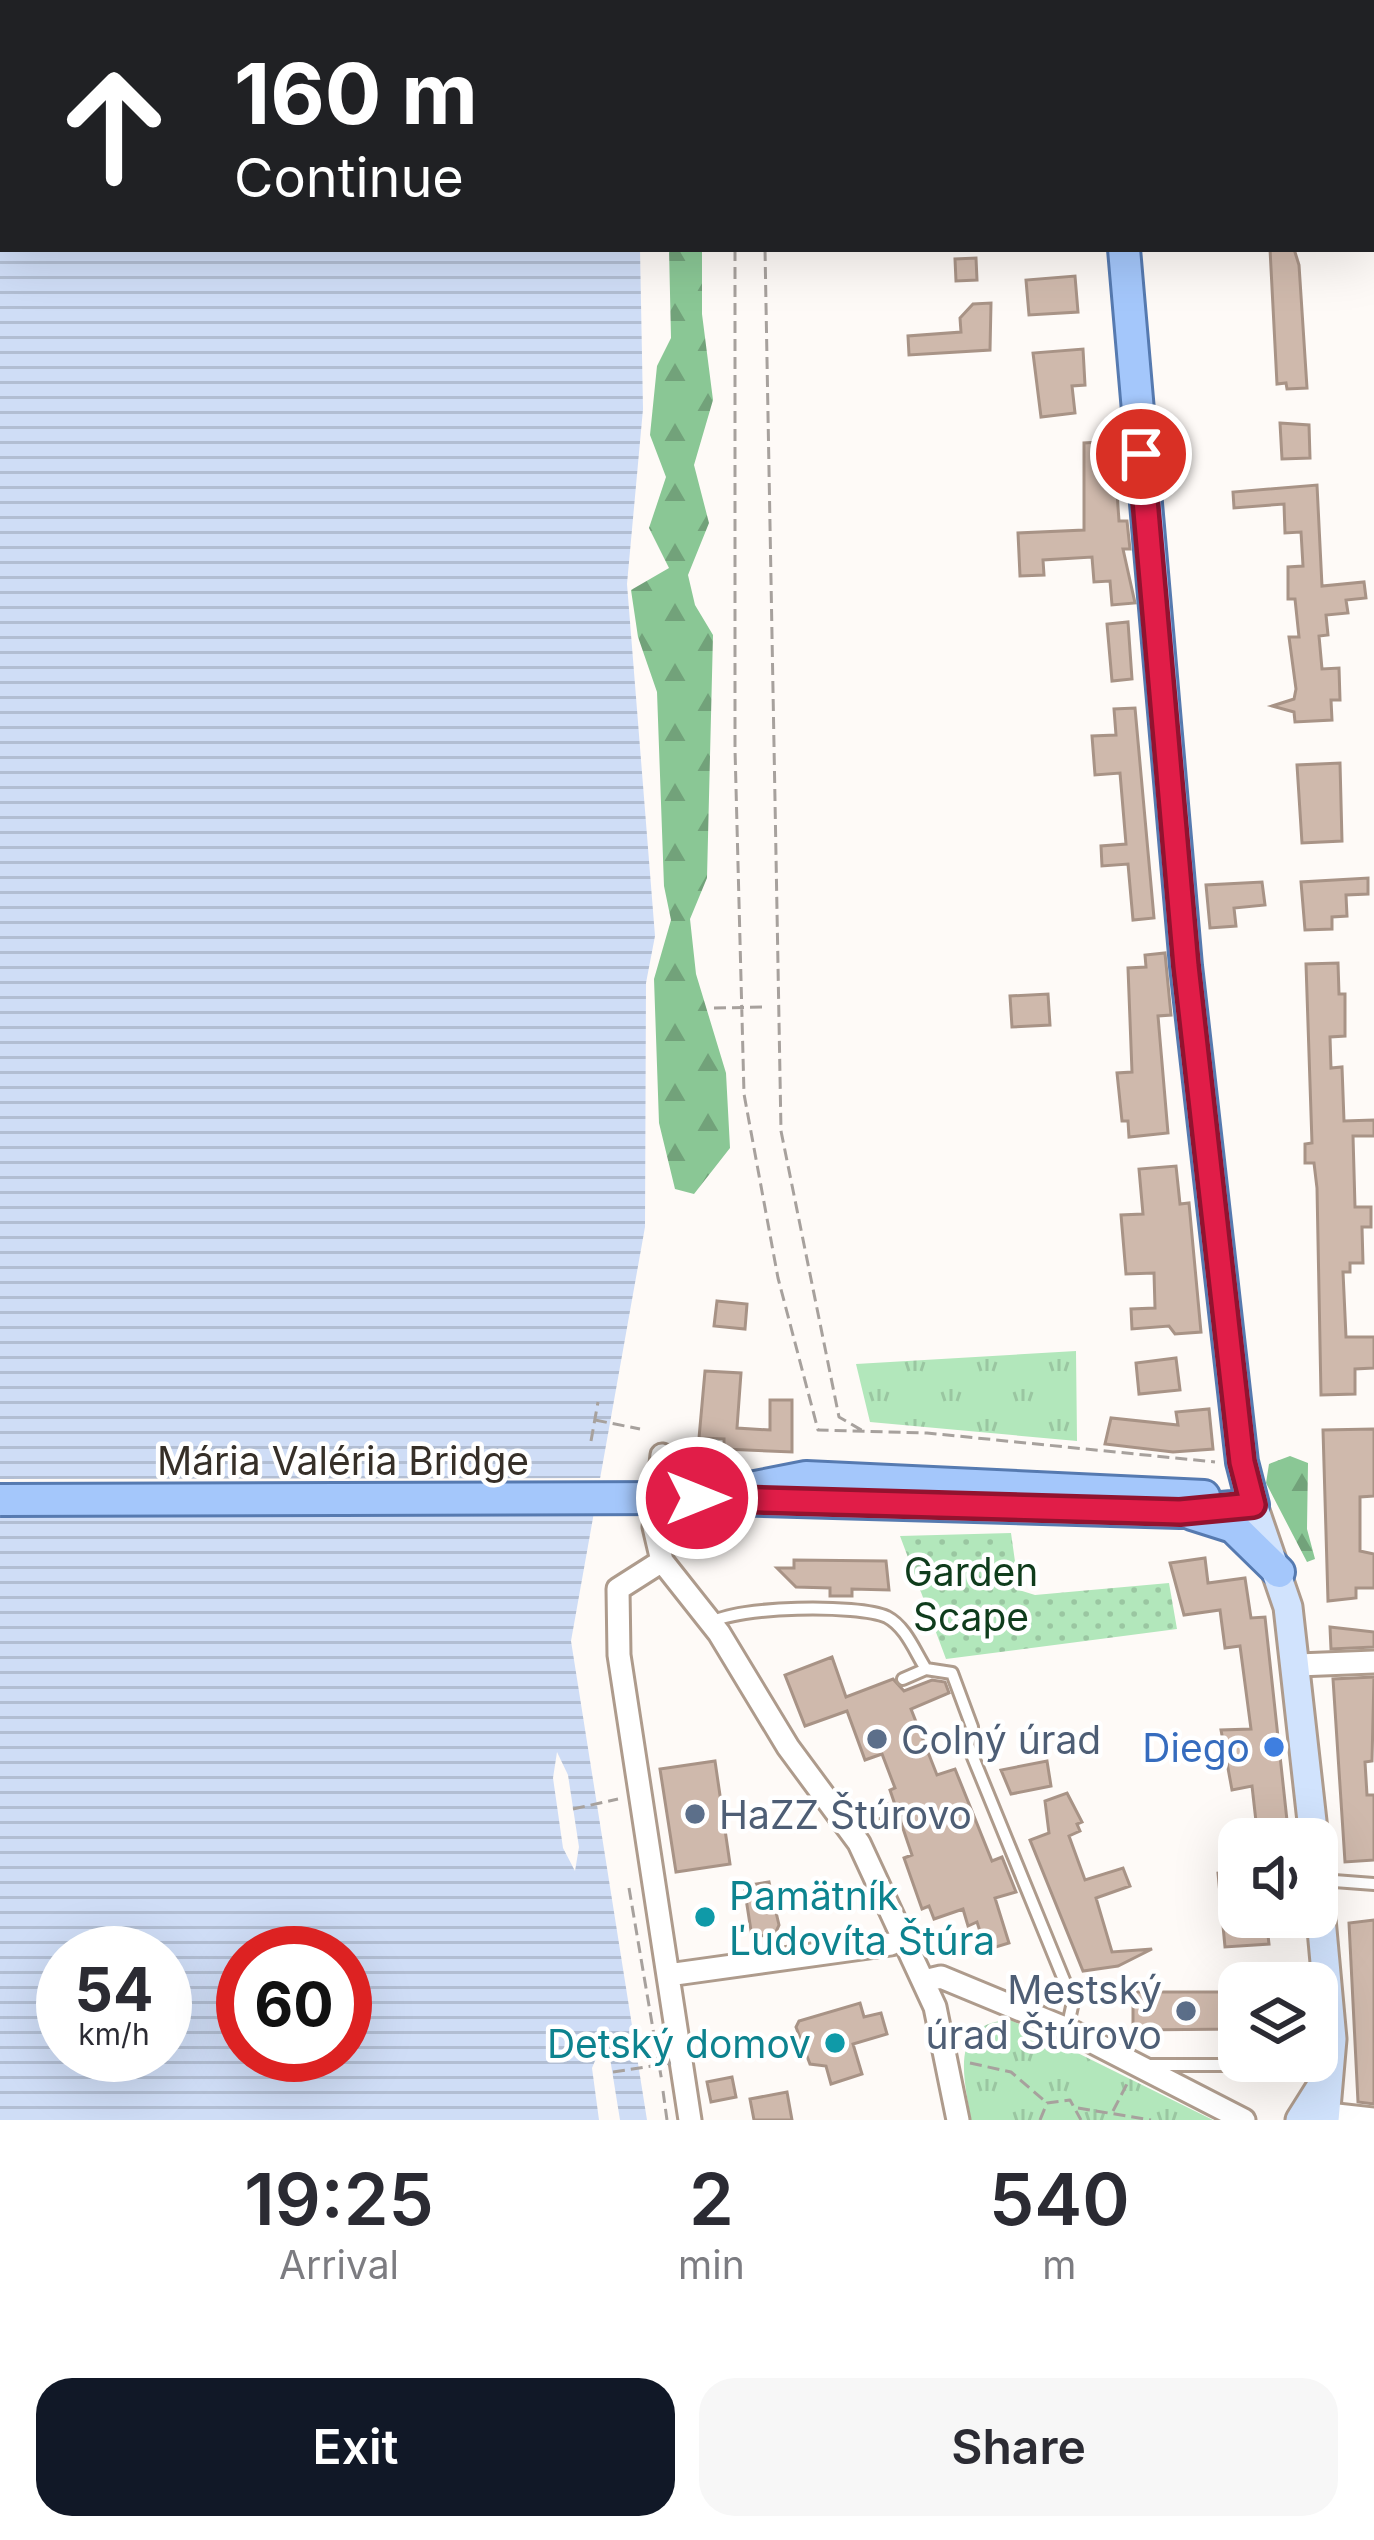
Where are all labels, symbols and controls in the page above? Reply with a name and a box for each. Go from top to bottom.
text: 160 m [234,43,478,144]
icon: ahead [36,48,192,204]
text: Continue [234,145,464,210]
pin [1090,403,1192,505]
icon: arrive [1108,421,1174,487]
position arrow [634,1435,760,1561]
street label: Mária Valéria Bridge [157,1437,529,1484]
park label: Garden Scape [904,1548,1038,1640]
place label: Colný úrad [901,1716,1101,1763]
place label: Diego [1142,1724,1250,1771]
marker: Colný úrad [864,1726,890,1752]
marker: Diego [1261,1734,1287,1760]
place label: HaZZ Štúrovo [719,1791,972,1838]
marker: HaZZ Štúrovo [682,1801,708,1827]
map controls [1218,1818,1338,2082]
button: sound [1218,1818,1338,1938]
place label: Pamätník Ľudovíta Štúra [729,1872,995,1964]
marker: Pamätník Ľudovíta Štúra [692,1904,718,1930]
speed limit sign: 60 [216,1926,372,2082]
text: 54 [75,1953,153,2025]
button: layers [1218,1962,1338,2082]
place label: Mestský úrad Štúrovo [925,1966,1162,2058]
marker: Mestský úrad Štúrovo [1173,1998,1199,2024]
text: km/h [78,2016,150,2052]
place label: Detský domov [547,2020,811,2067]
marker: Detský domov [822,2030,848,2056]
text: 19:25 [244,2155,434,2242]
text: 2 [689,2155,734,2242]
text: 540 [989,2155,1130,2242]
text: Arrival [279,2241,399,2288]
text: min [678,2241,745,2288]
text: m [1042,2241,1076,2288]
button: Exit [36,2378,675,2516]
button: Share [699,2378,1338,2516]

